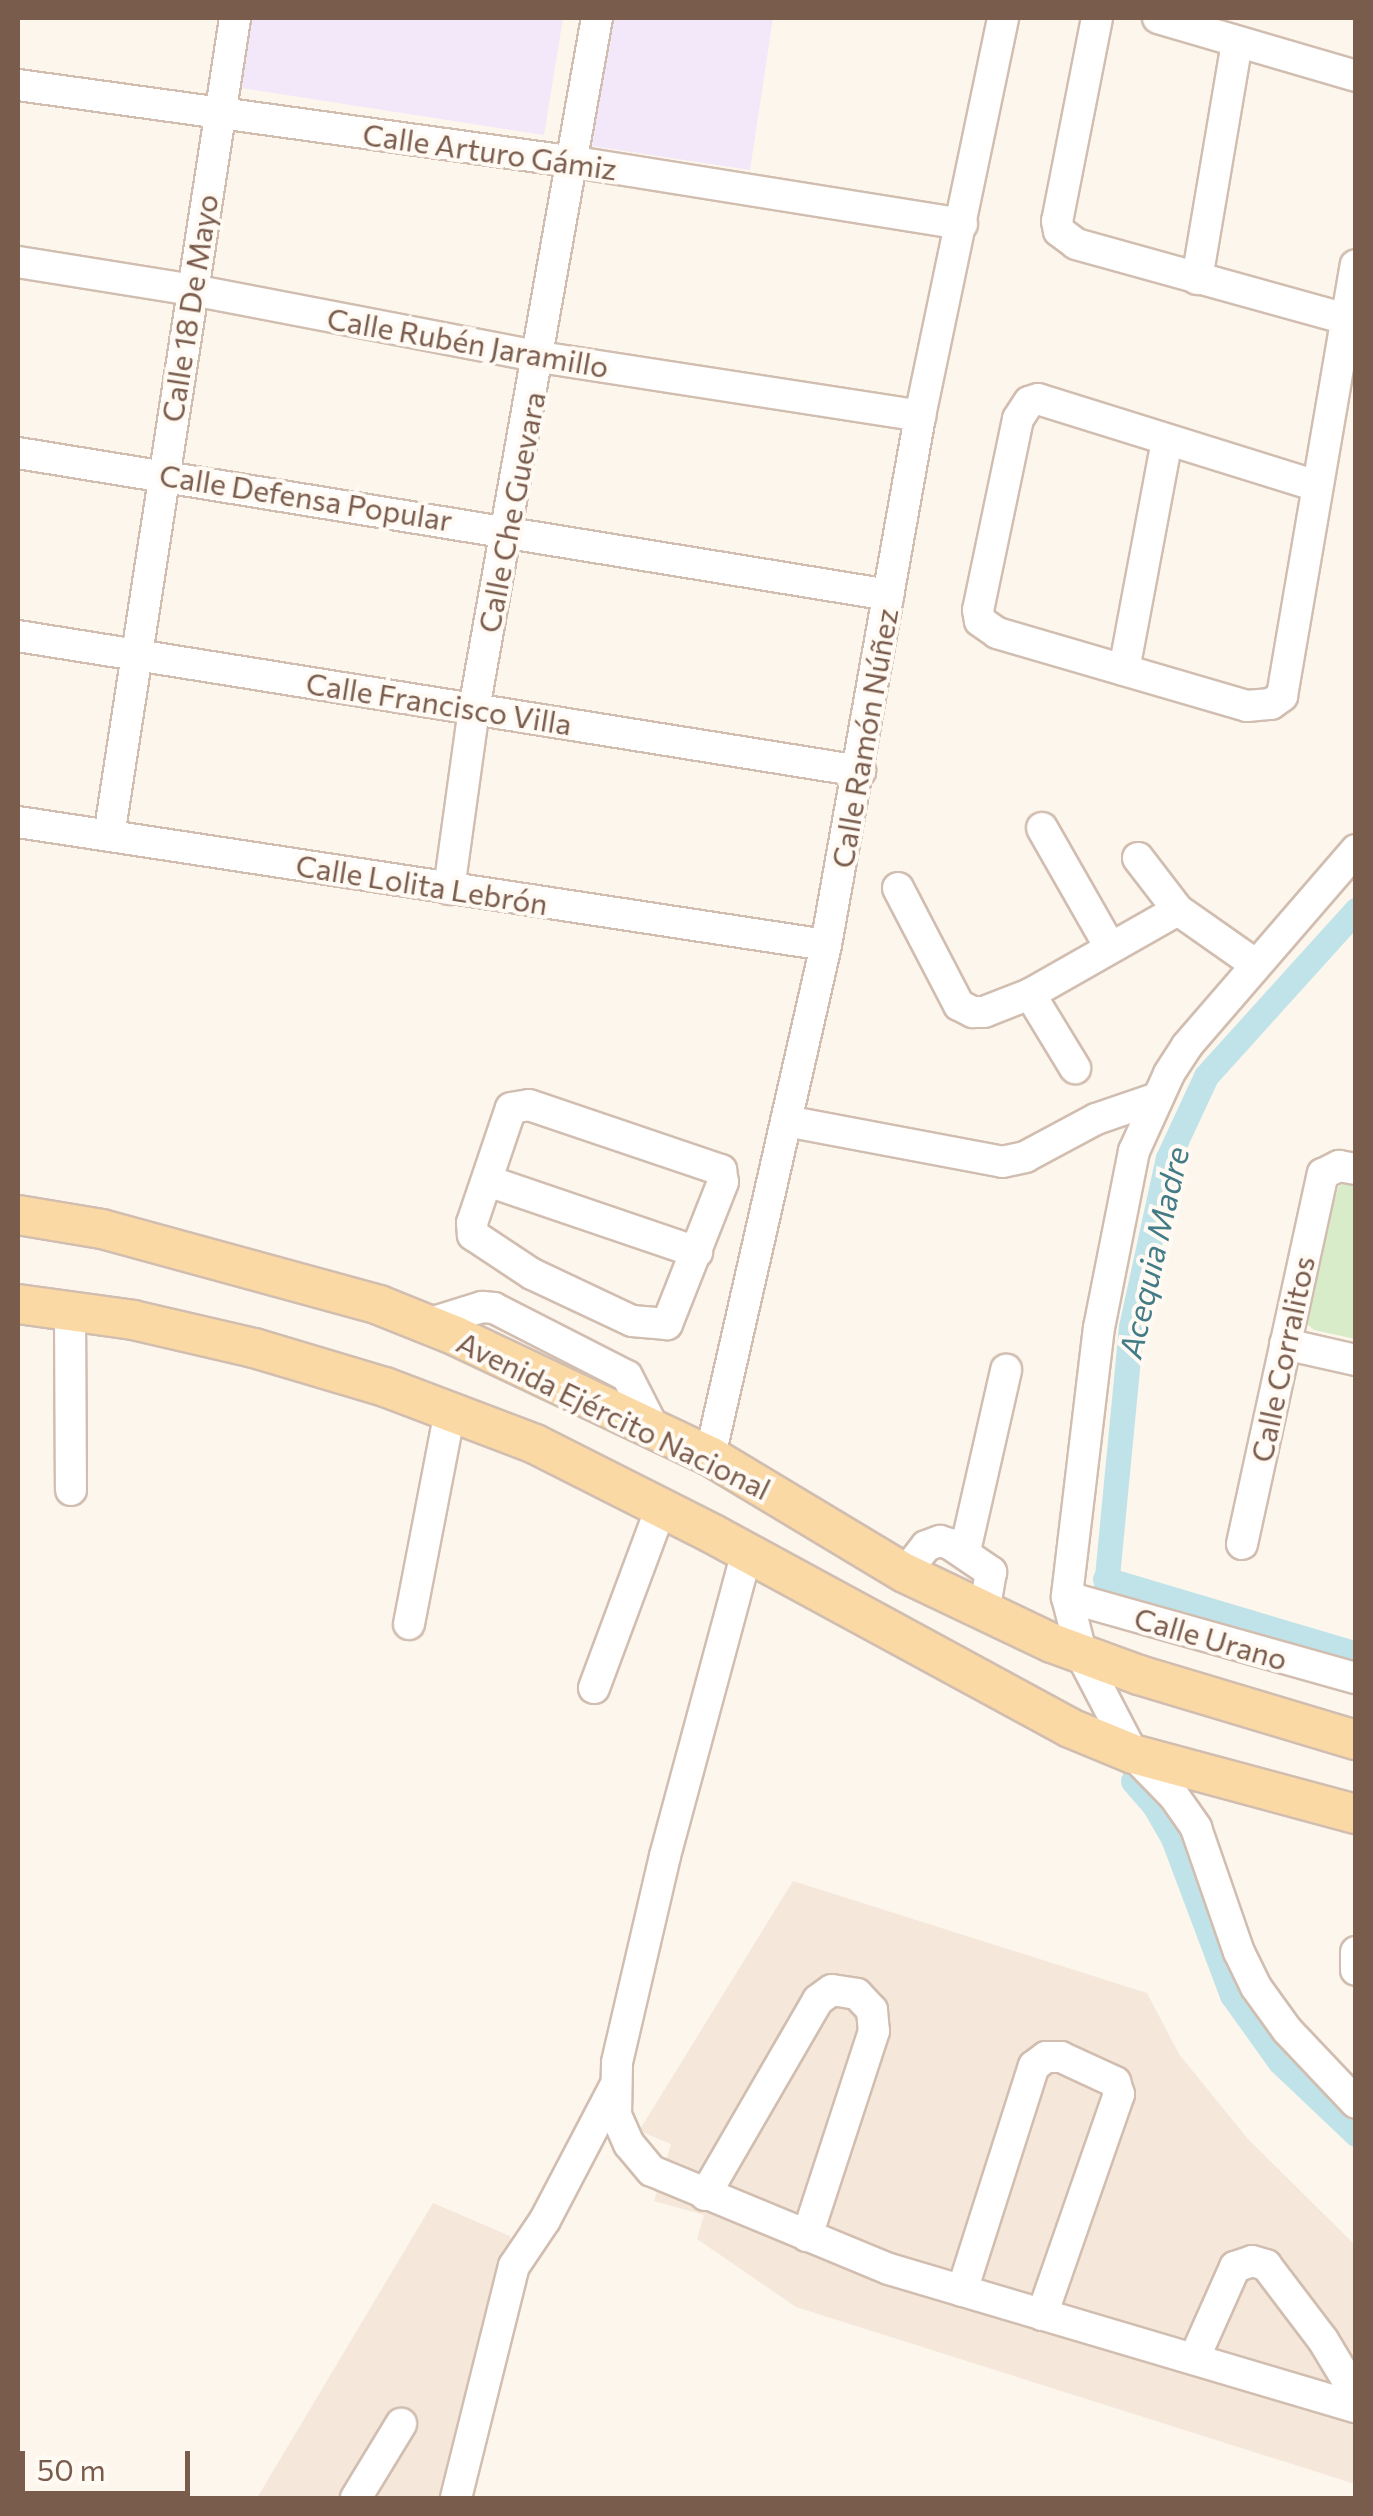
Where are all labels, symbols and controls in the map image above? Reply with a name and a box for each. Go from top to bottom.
street label: Calle Arturo Gámiz [361,115,619,187]
street label: Calle 18 De Mayo [153,192,225,424]
street label: Calle Rubén Jaramillo [324,300,612,384]
street label: Calle Che Guevara [470,388,552,636]
street label: Calle Defensa Popular [157,456,455,538]
street label: Calle Ramón Núñez [823,605,905,871]
street label: Calle Francisco Villa [304,664,574,742]
street label: Calle Lolita Lebrón [293,846,551,922]
water label: Acequia Madre [1110,1143,1196,1361]
street label: Calle Corralitos [1243,1253,1321,1465]
street label: Avenida Ejército Nacional [451,1323,777,1507]
street label: Calle Urano [1130,1599,1292,1677]
scale bar [25,2431,195,2493]
text: 50 m [37,2450,106,2487]

